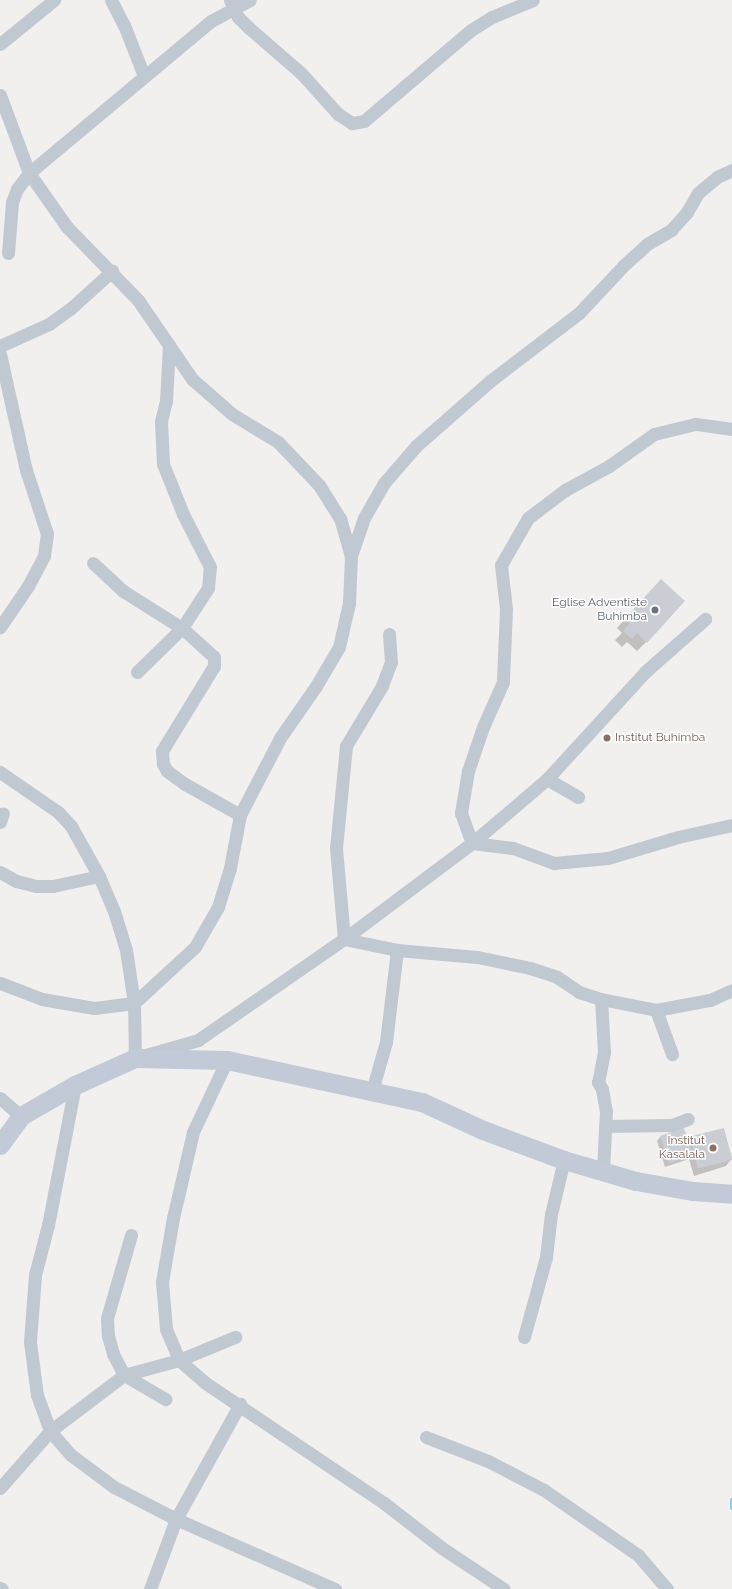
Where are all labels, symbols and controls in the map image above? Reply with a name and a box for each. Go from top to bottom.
place label: Eglise Adventiste Buhimba [552,596,647,624]
marker: Eglise Adventiste Buhimba [650,605,660,615]
place label: Institut Buhimba [615,731,705,745]
marker: Institut Buhimba [602,733,612,743]
place label: Institut Kasalala [659,1134,705,1162]
marker: Institut Kasalala [708,1143,718,1153]

